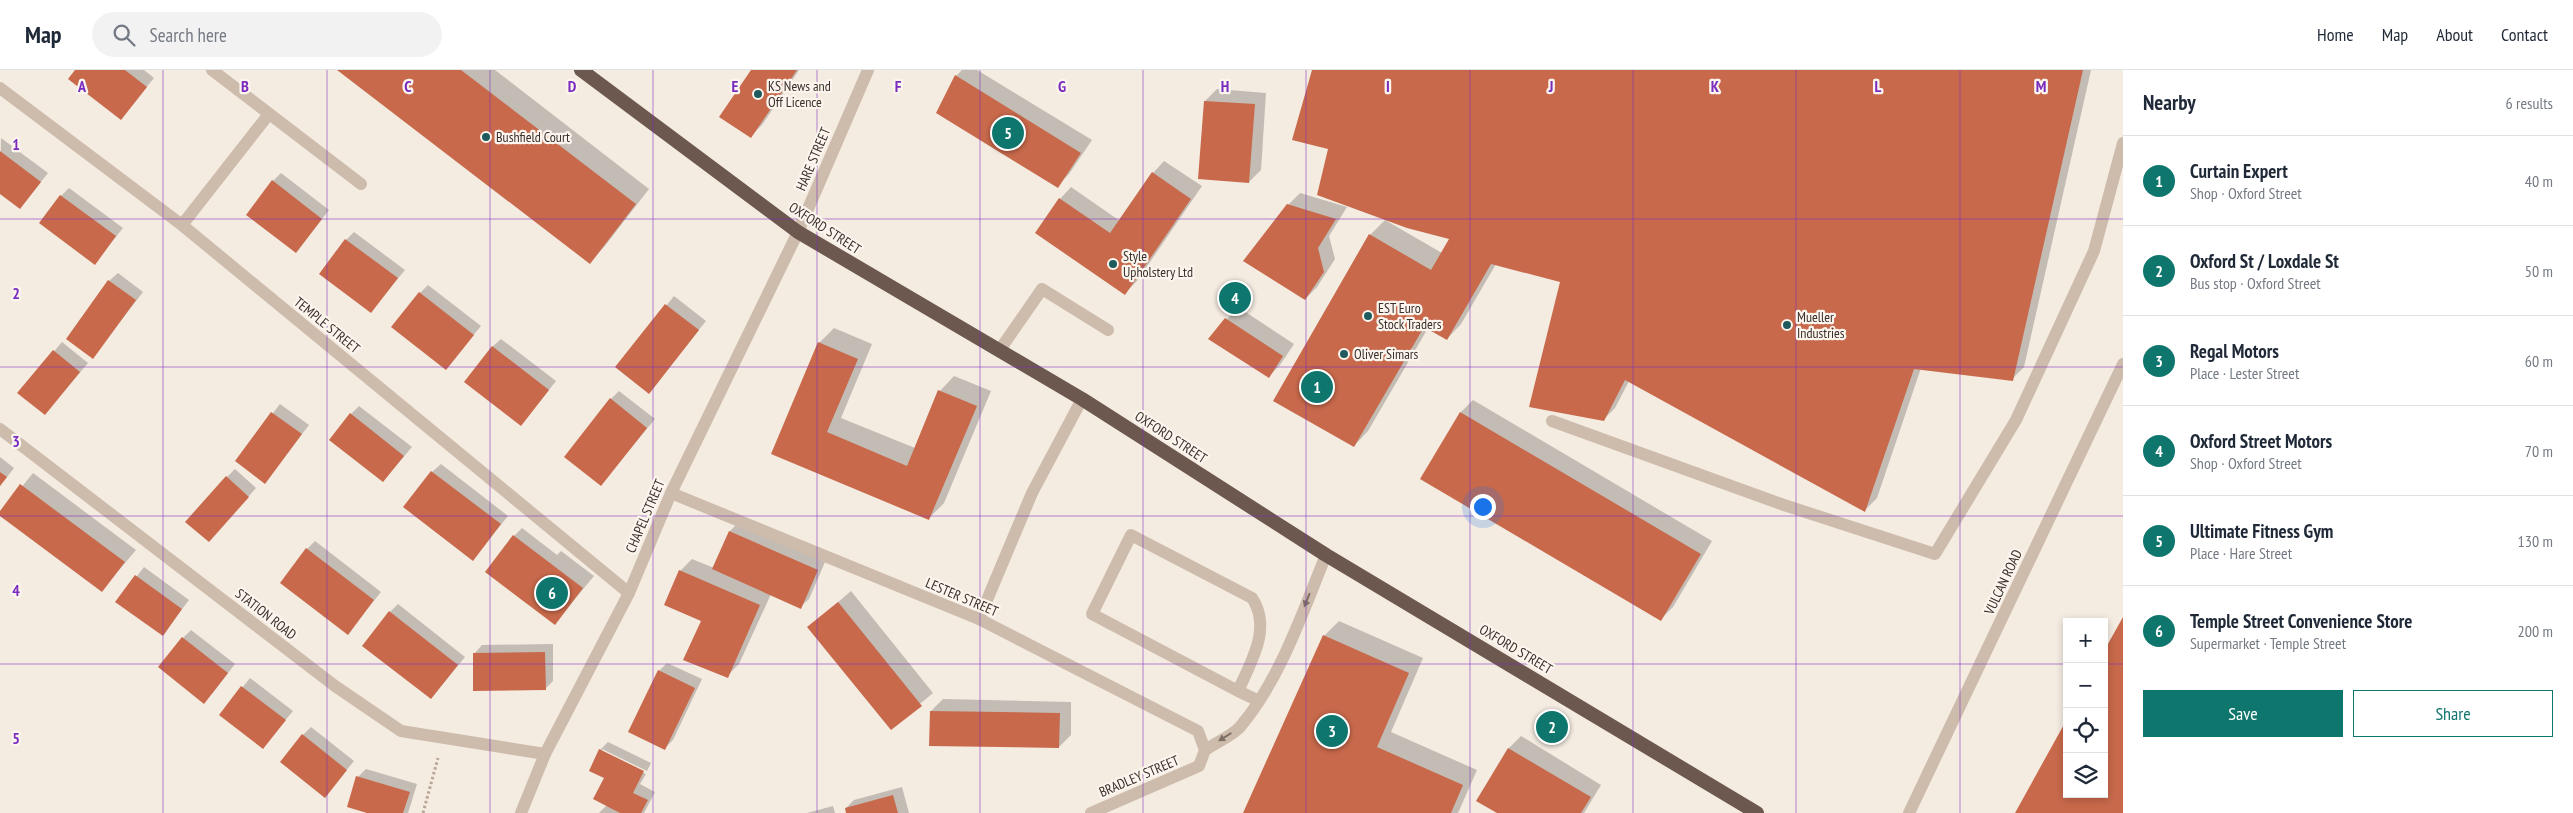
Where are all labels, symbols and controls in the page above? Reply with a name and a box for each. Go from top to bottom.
search box [92,12,442,57]
text: Map [25,19,62,50]
icon: search [110,21,138,49]
text: Search here [150,23,227,47]
text: Home [2317,23,2354,46]
text: Map [2382,23,2408,46]
text: About [2436,23,2473,46]
text: Contact [2501,23,2548,46]
text: A [77,76,87,96]
text: B [241,76,249,96]
text: C [404,76,412,96]
text: D [568,76,577,96]
text: E [732,76,739,96]
text: F [895,76,902,96]
text: G [1058,76,1066,96]
text: H [1221,76,1229,96]
text: I [1386,76,1390,96]
text: J [1548,76,1553,96]
text: K [1711,76,1720,96]
text: L [1875,76,1882,96]
text: M [2036,76,2046,96]
place label: KS News and Off Licence [768,77,831,111]
marker: KS News and Off Licence [752,88,764,100]
text: Nearby [2143,89,2196,116]
text: 6 results [2506,93,2553,113]
pin: 5 [992,114,1024,152]
street label: HARE STREET [792,124,835,193]
place label: Bushfield Court [496,128,570,146]
marker: Bushfield Court [480,131,492,143]
text: 1 [12,134,20,154]
text: Curtain Expert [2190,159,2288,183]
text: 1 [2155,171,2163,191]
text: 40 m [2525,171,2553,191]
text: Shop · Oxford Street [2190,183,2302,203]
street label: OXFORD STREET [786,198,865,258]
place label: Style Upholstery Ltd [1123,247,1193,281]
text: Oxford St / Loxdale St [2190,249,2339,273]
marker: Style Upholstery Ltd [1107,258,1119,270]
text: 2 [2155,261,2163,281]
text: 50 m [2525,261,2553,281]
text: Bus stop · Oxford Street [2190,273,2321,293]
pin: 4 [1219,279,1251,317]
text: 2 [12,283,20,303]
street label: TEMPLE STREET [290,293,364,357]
place label: EST Euro Stock Traders [1378,299,1442,333]
place label: Mueller Industries [1797,308,1845,342]
marker: EST Euro Stock Traders [1362,310,1374,322]
marker: Mueller Industries [1781,319,1793,331]
text: Regal Motors [2190,339,2279,363]
place label: Oliver Simars [1354,345,1419,363]
marker: Oliver Simars [1338,348,1350,360]
text: 3 [2155,351,2163,371]
text: 60 m [2525,351,2553,371]
text: Place · Lester Street [2190,363,2299,383]
pin: 1 [1301,368,1333,406]
street label: OXFORD STREET [1132,407,1211,467]
text: Oxford Street Motors [2190,429,2332,453]
text: 3 [12,431,20,451]
text: 4 [2155,441,2163,461]
text: 70 m [2525,441,2553,461]
text: Shop · Oxford Street [2190,453,2302,473]
street label: CHAPEL STREET [621,476,669,556]
your location [1470,494,1496,520]
text: Ultimate Fitness Gym [2190,519,2333,543]
text: 5 [2155,531,2163,551]
text: 130 m [2518,531,2553,551]
text: Place · Hare Street [2190,543,2292,563]
street label: VULCAN ROAD [1980,547,2026,618]
pin: 6 [536,574,568,612]
street label: LESTER STREET [923,574,1002,621]
text: 4 [12,580,20,600]
street label: STATION ROAD [232,585,300,643]
one-way arrow [1303,593,1311,607]
text: Temple Street Convenience Store [2190,609,2412,633]
map controls [2063,618,2108,798]
button: + [2063,618,2108,663]
street label: OXFORD STREET [1476,620,1556,678]
text: 6 [2155,621,2163,641]
text: 200 m [2518,621,2553,641]
text: Supermarket · Temple Street [2190,633,2346,653]
button: − [2063,663,2108,708]
button: Save [2143,690,2343,737]
button: Share [2353,690,2553,737]
pin: 2 [1536,708,1568,746]
button: locate [2063,708,2108,753]
pin: 3 [1316,712,1348,750]
text: 5 [12,728,20,748]
one-way arrow [1218,733,1231,742]
street label: BRADLEY STREET [1096,751,1182,801]
button: layers [2063,753,2108,798]

